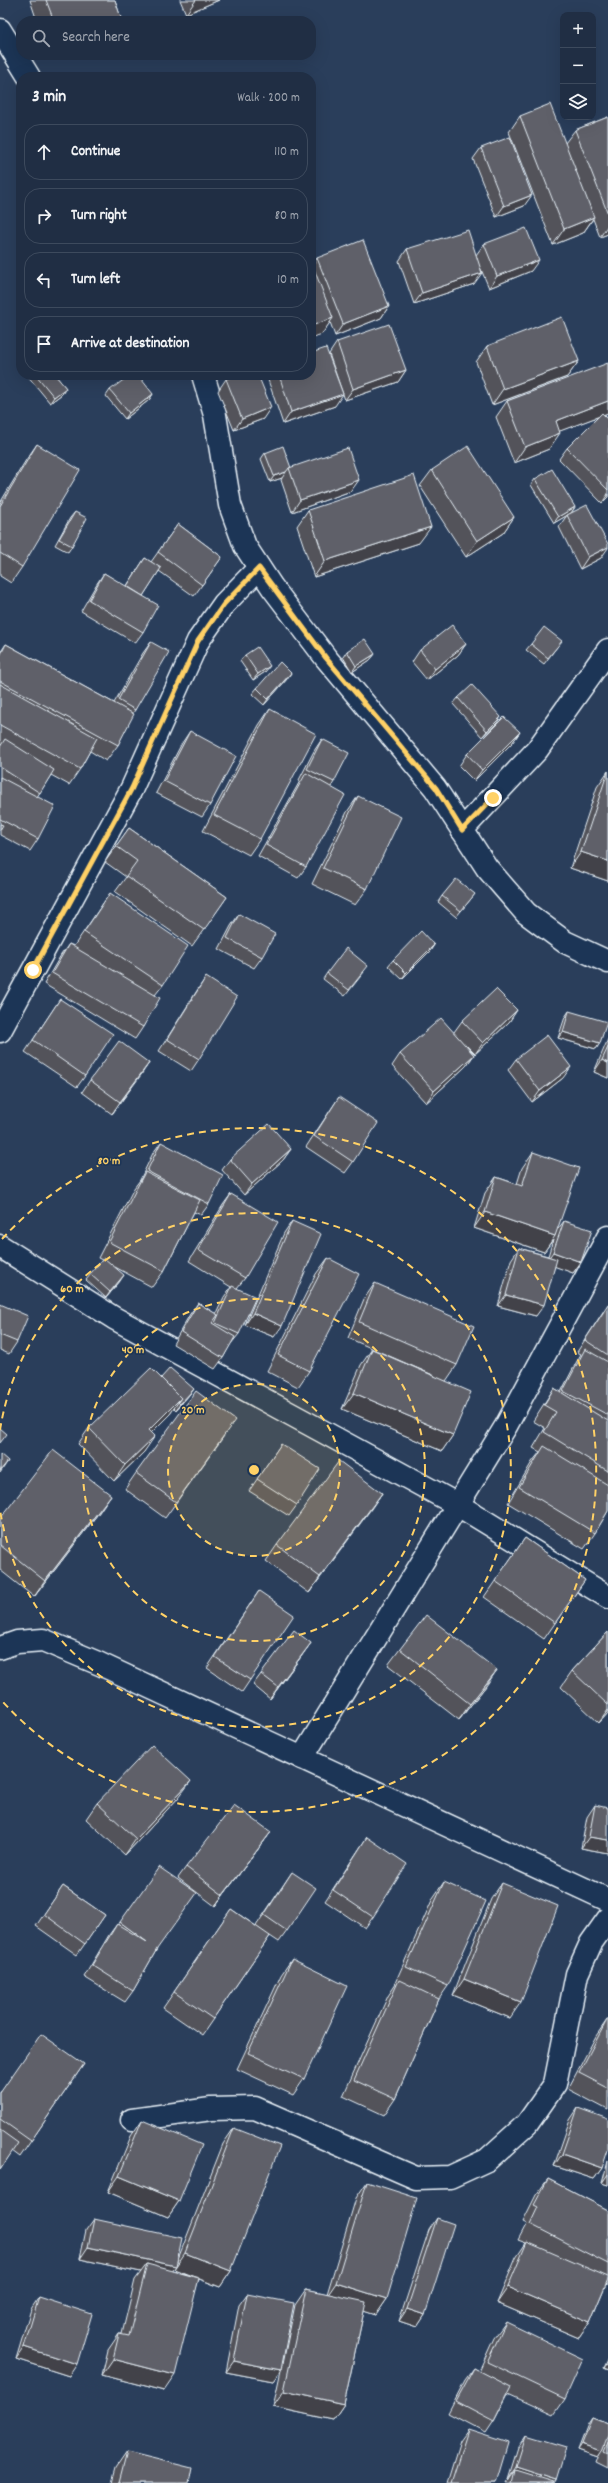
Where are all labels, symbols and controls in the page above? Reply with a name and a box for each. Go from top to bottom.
map controls [560,12,596,120]
button: + [560,12,596,48]
search box [16,16,316,60]
icon: search [30,27,52,49]
text: Search here [62,27,130,49]
button: − [560,48,596,84]
button: layers [560,84,596,120]
text: 3 min [32,86,66,110]
text: Walk · 200 m [237,89,300,108]
icon: ahead [33,141,55,163]
text: Continue [71,141,120,163]
text: 110 m [274,143,299,162]
icon: right [33,205,55,227]
text: Turn right [71,205,127,227]
text: 80 m [275,207,299,226]
icon: left [33,269,55,291]
text: Turn left [71,269,120,291]
text: 10 m [277,271,299,290]
icon: arrive [33,333,55,355]
text: Arrive at destination [71,333,189,355]
route end [484,789,502,807]
route start [24,961,42,979]
text: 80 m [98,1153,120,1170]
text: 60 m [60,1281,84,1298]
text: 40 m [122,1342,144,1359]
text: 20 m [182,1402,204,1419]
centre of rings [247,1463,261,1477]

